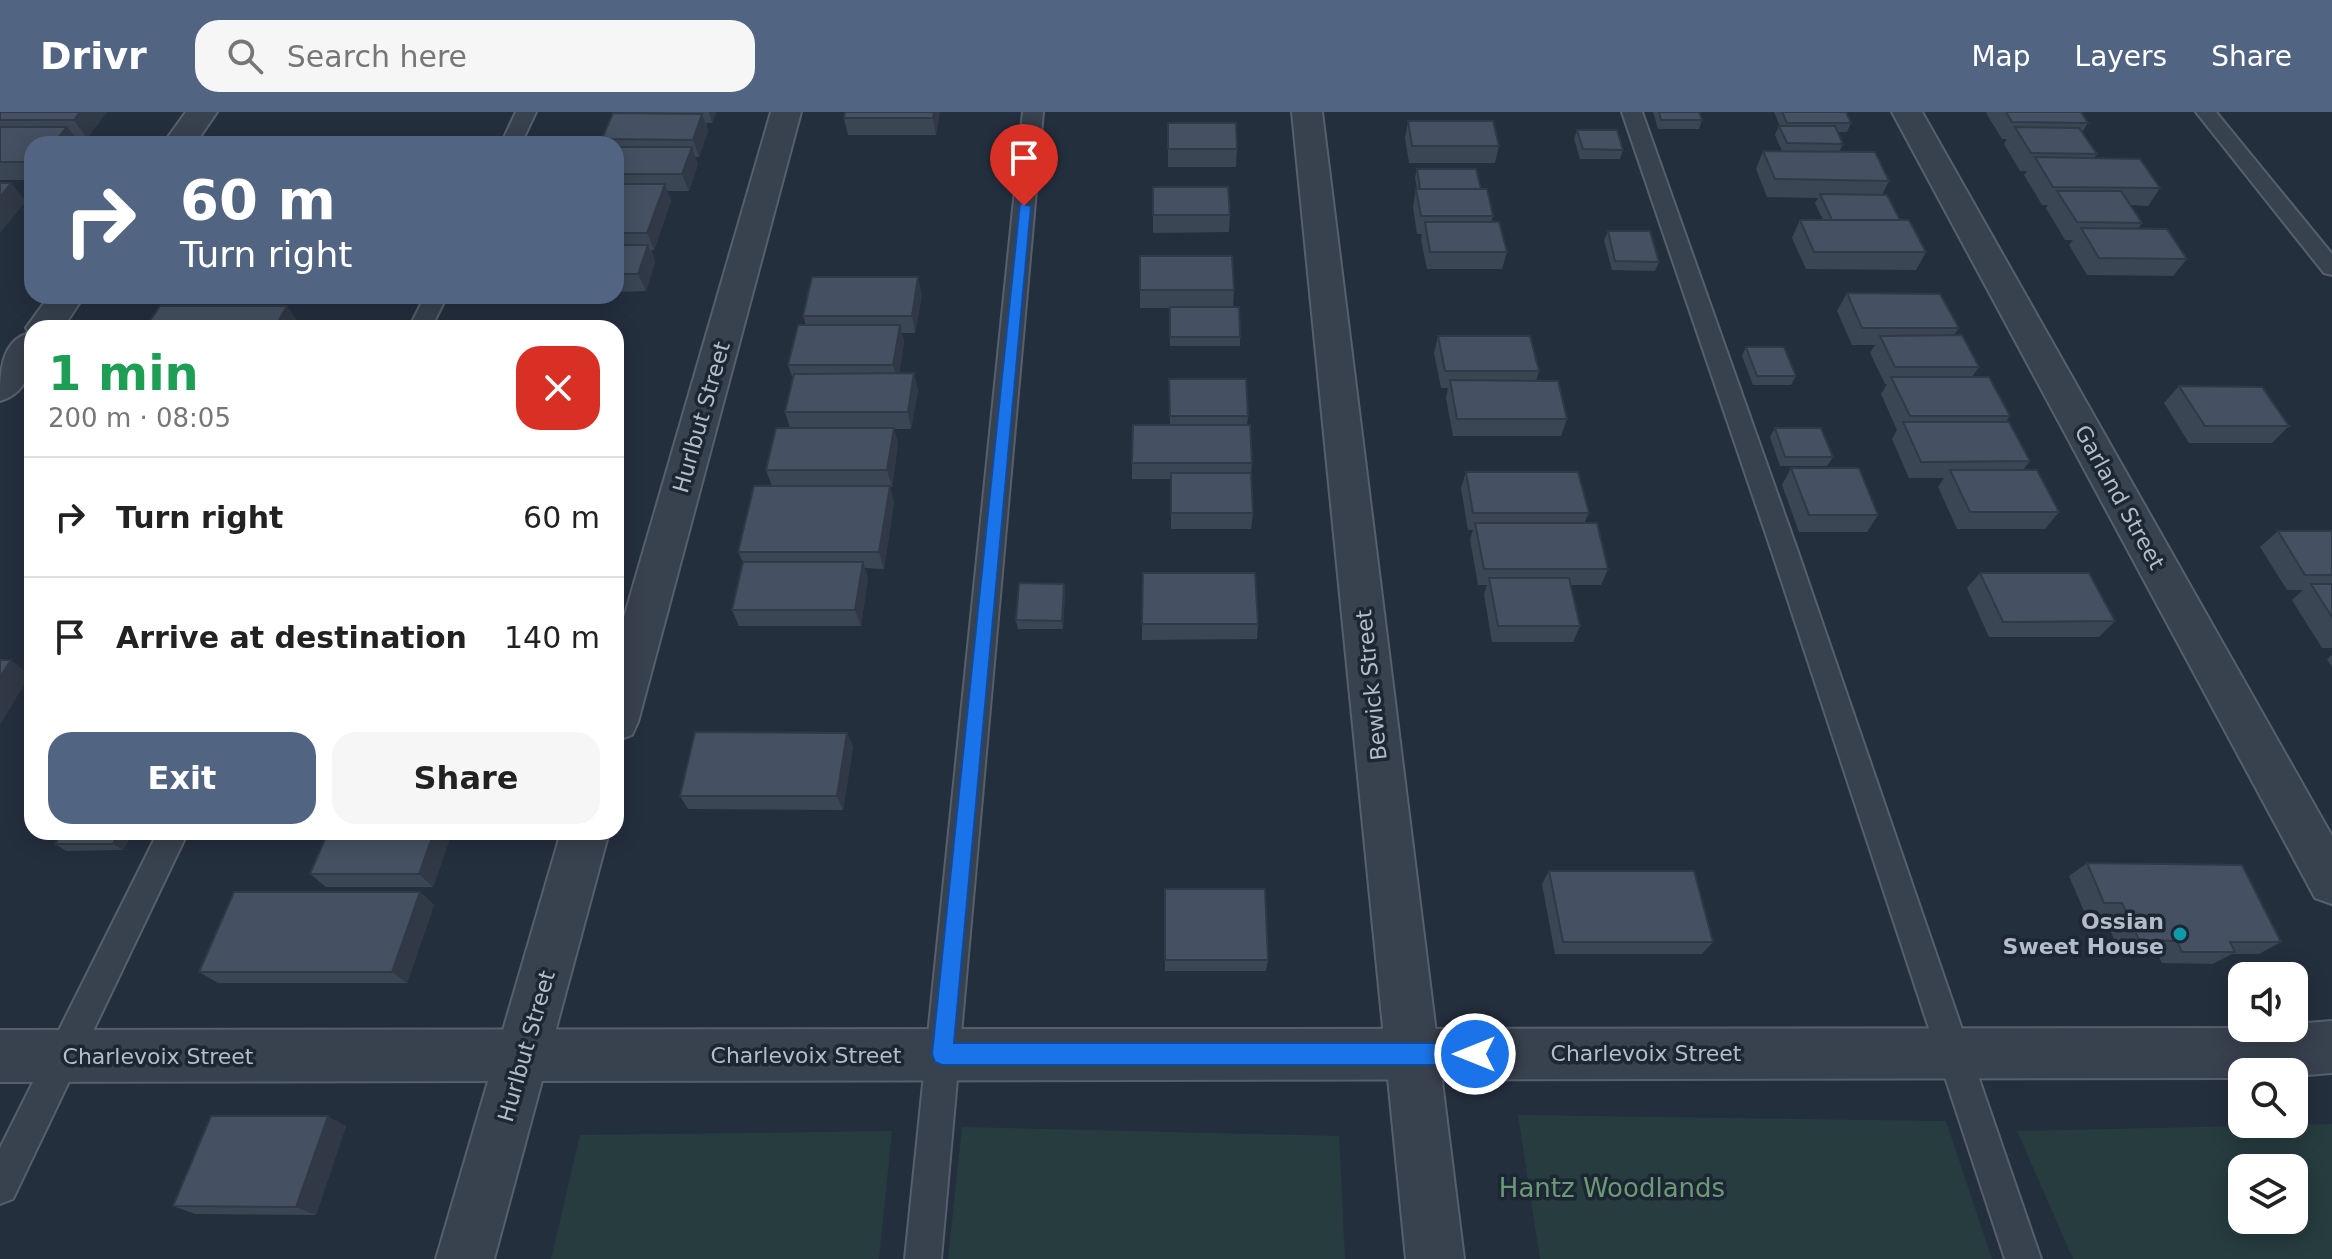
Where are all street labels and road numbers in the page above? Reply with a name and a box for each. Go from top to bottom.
street label: Hurlbut Street [668,338,735,496]
street label: Garland Street [2070,421,2170,574]
street label: Bewick Street [1351,608,1392,762]
street label: Hurlbut Street [493,967,560,1125]
street label: Charlevoix Street [1551,1041,1742,1066]
street label: Charlevoix Street [711,1043,902,1068]
street label: Charlevoix Street [63,1044,254,1069]

